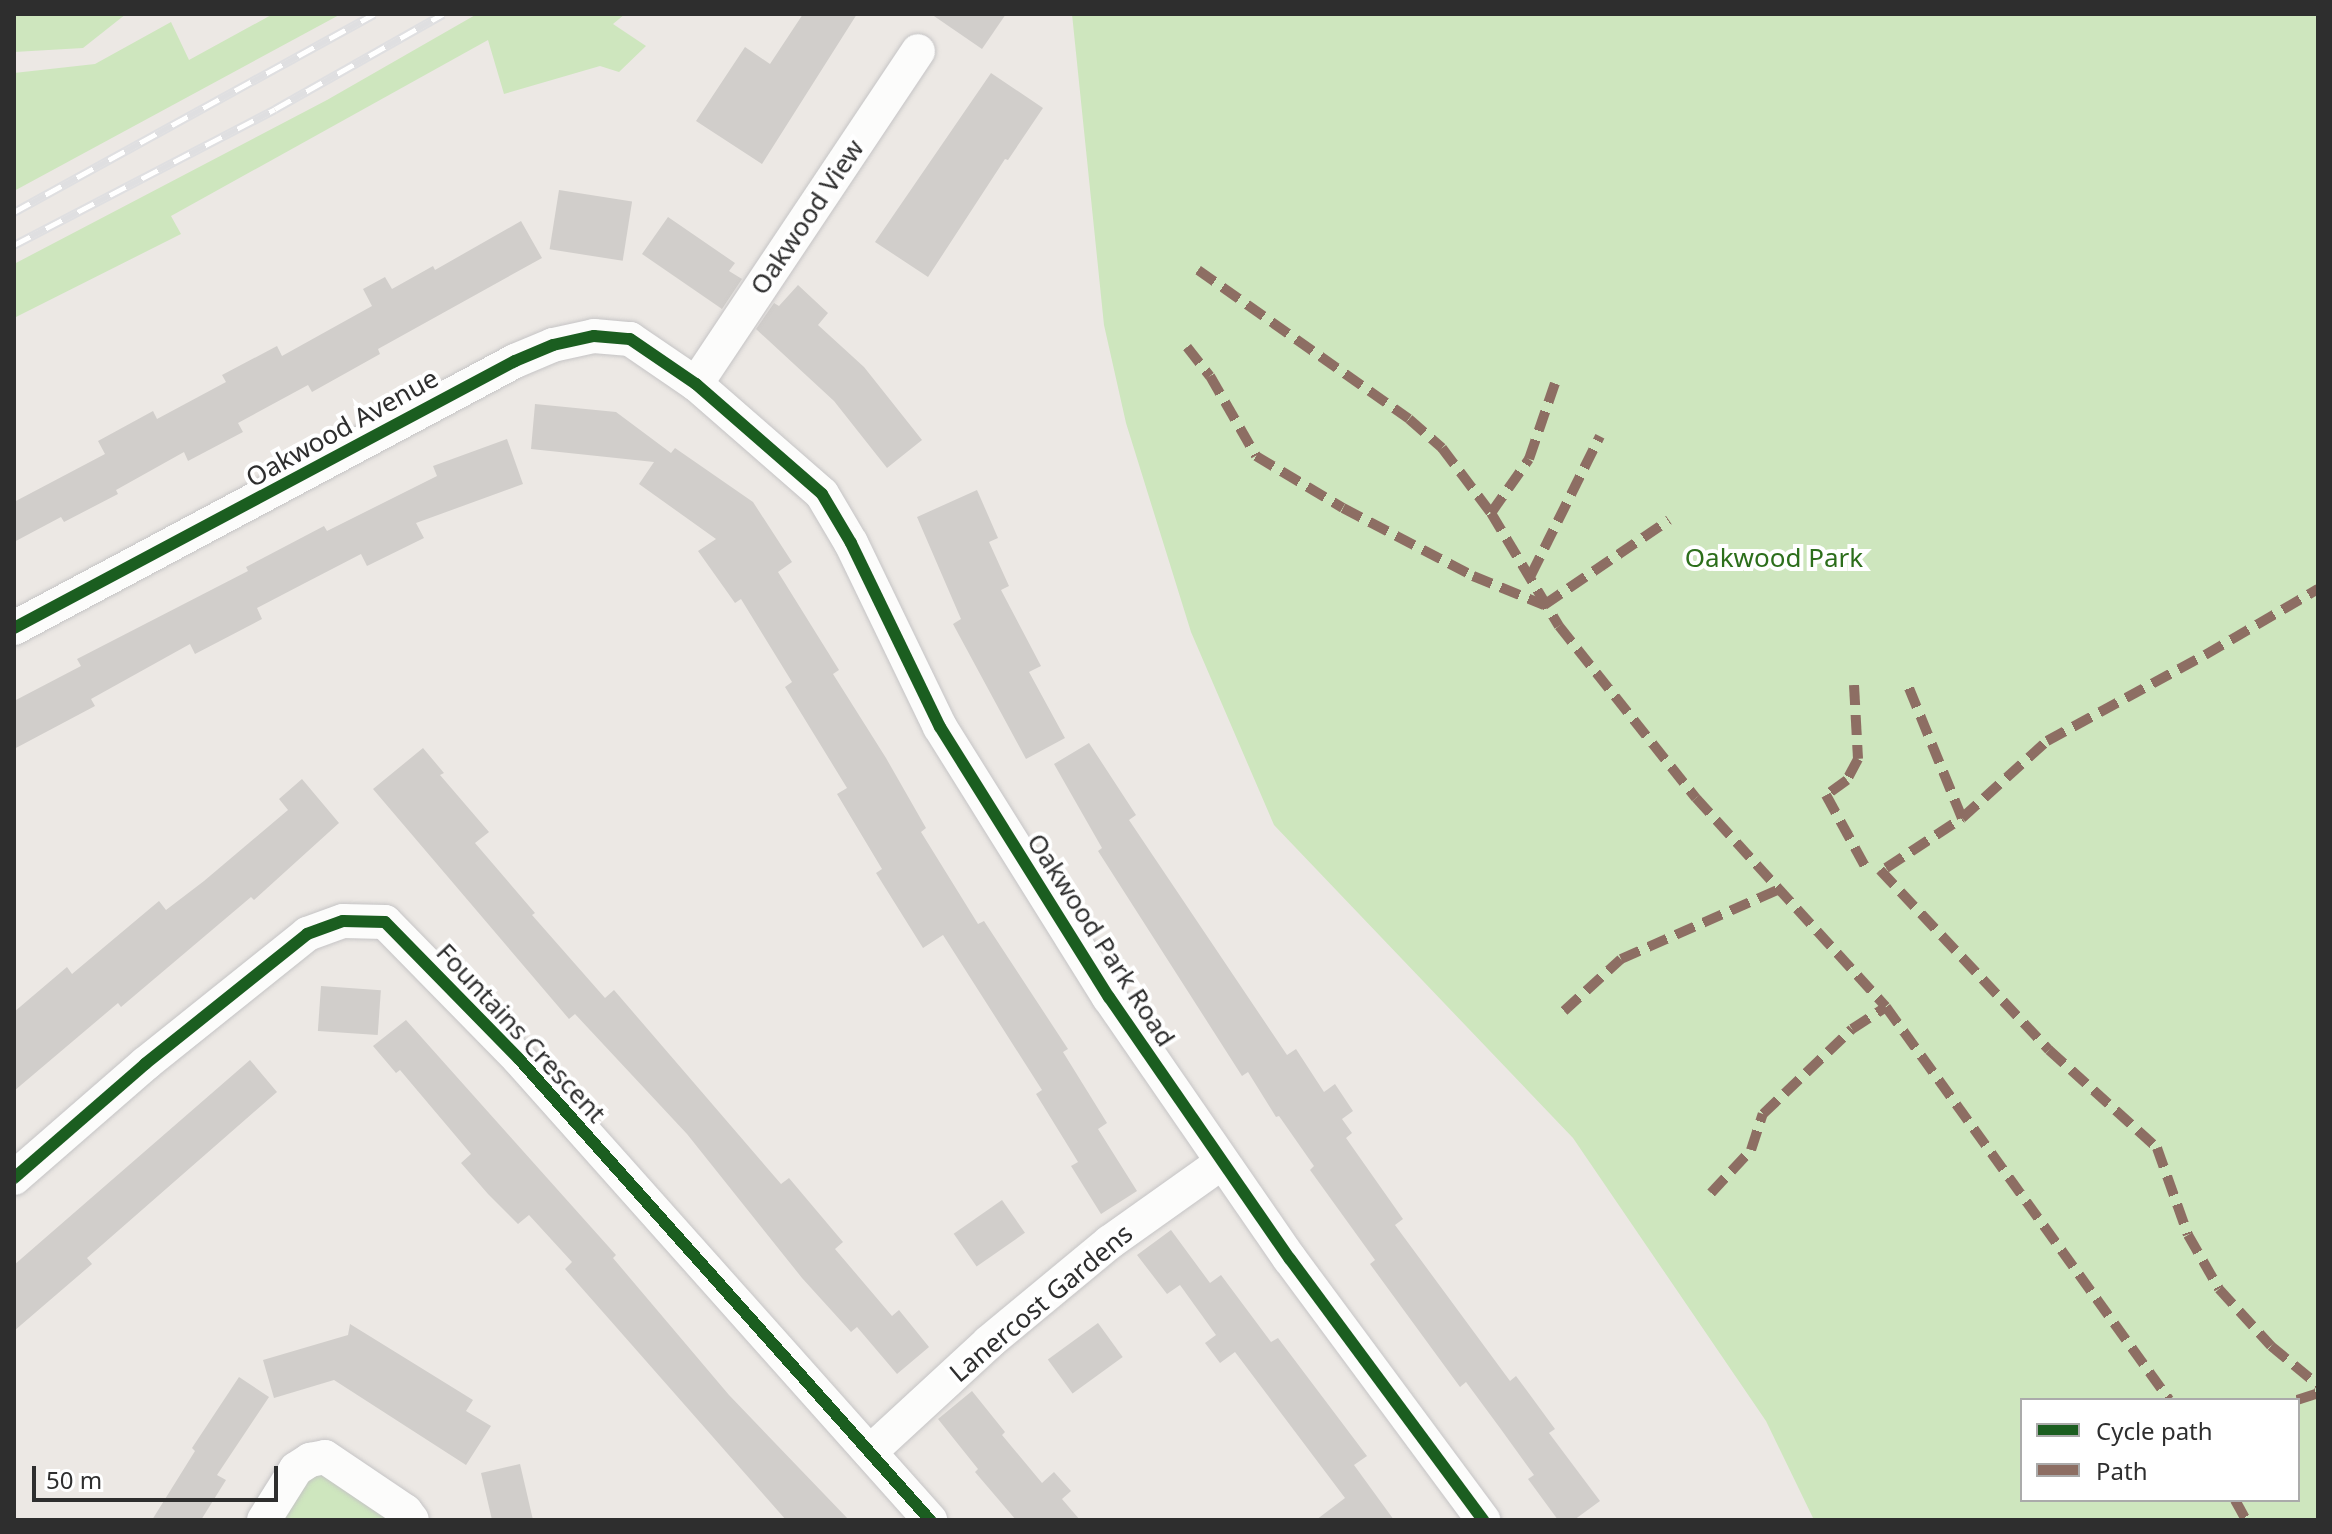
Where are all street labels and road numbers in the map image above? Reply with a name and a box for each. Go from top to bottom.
street label: Oakwood View [744,134,870,300]
street label: Oakwood Avenue [241,362,443,494]
street label: Oakwood Park Road [1020,828,1182,1052]
street label: Fountains Crescent [430,937,612,1129]
street label: Lanercost Gardens [943,1217,1139,1389]

